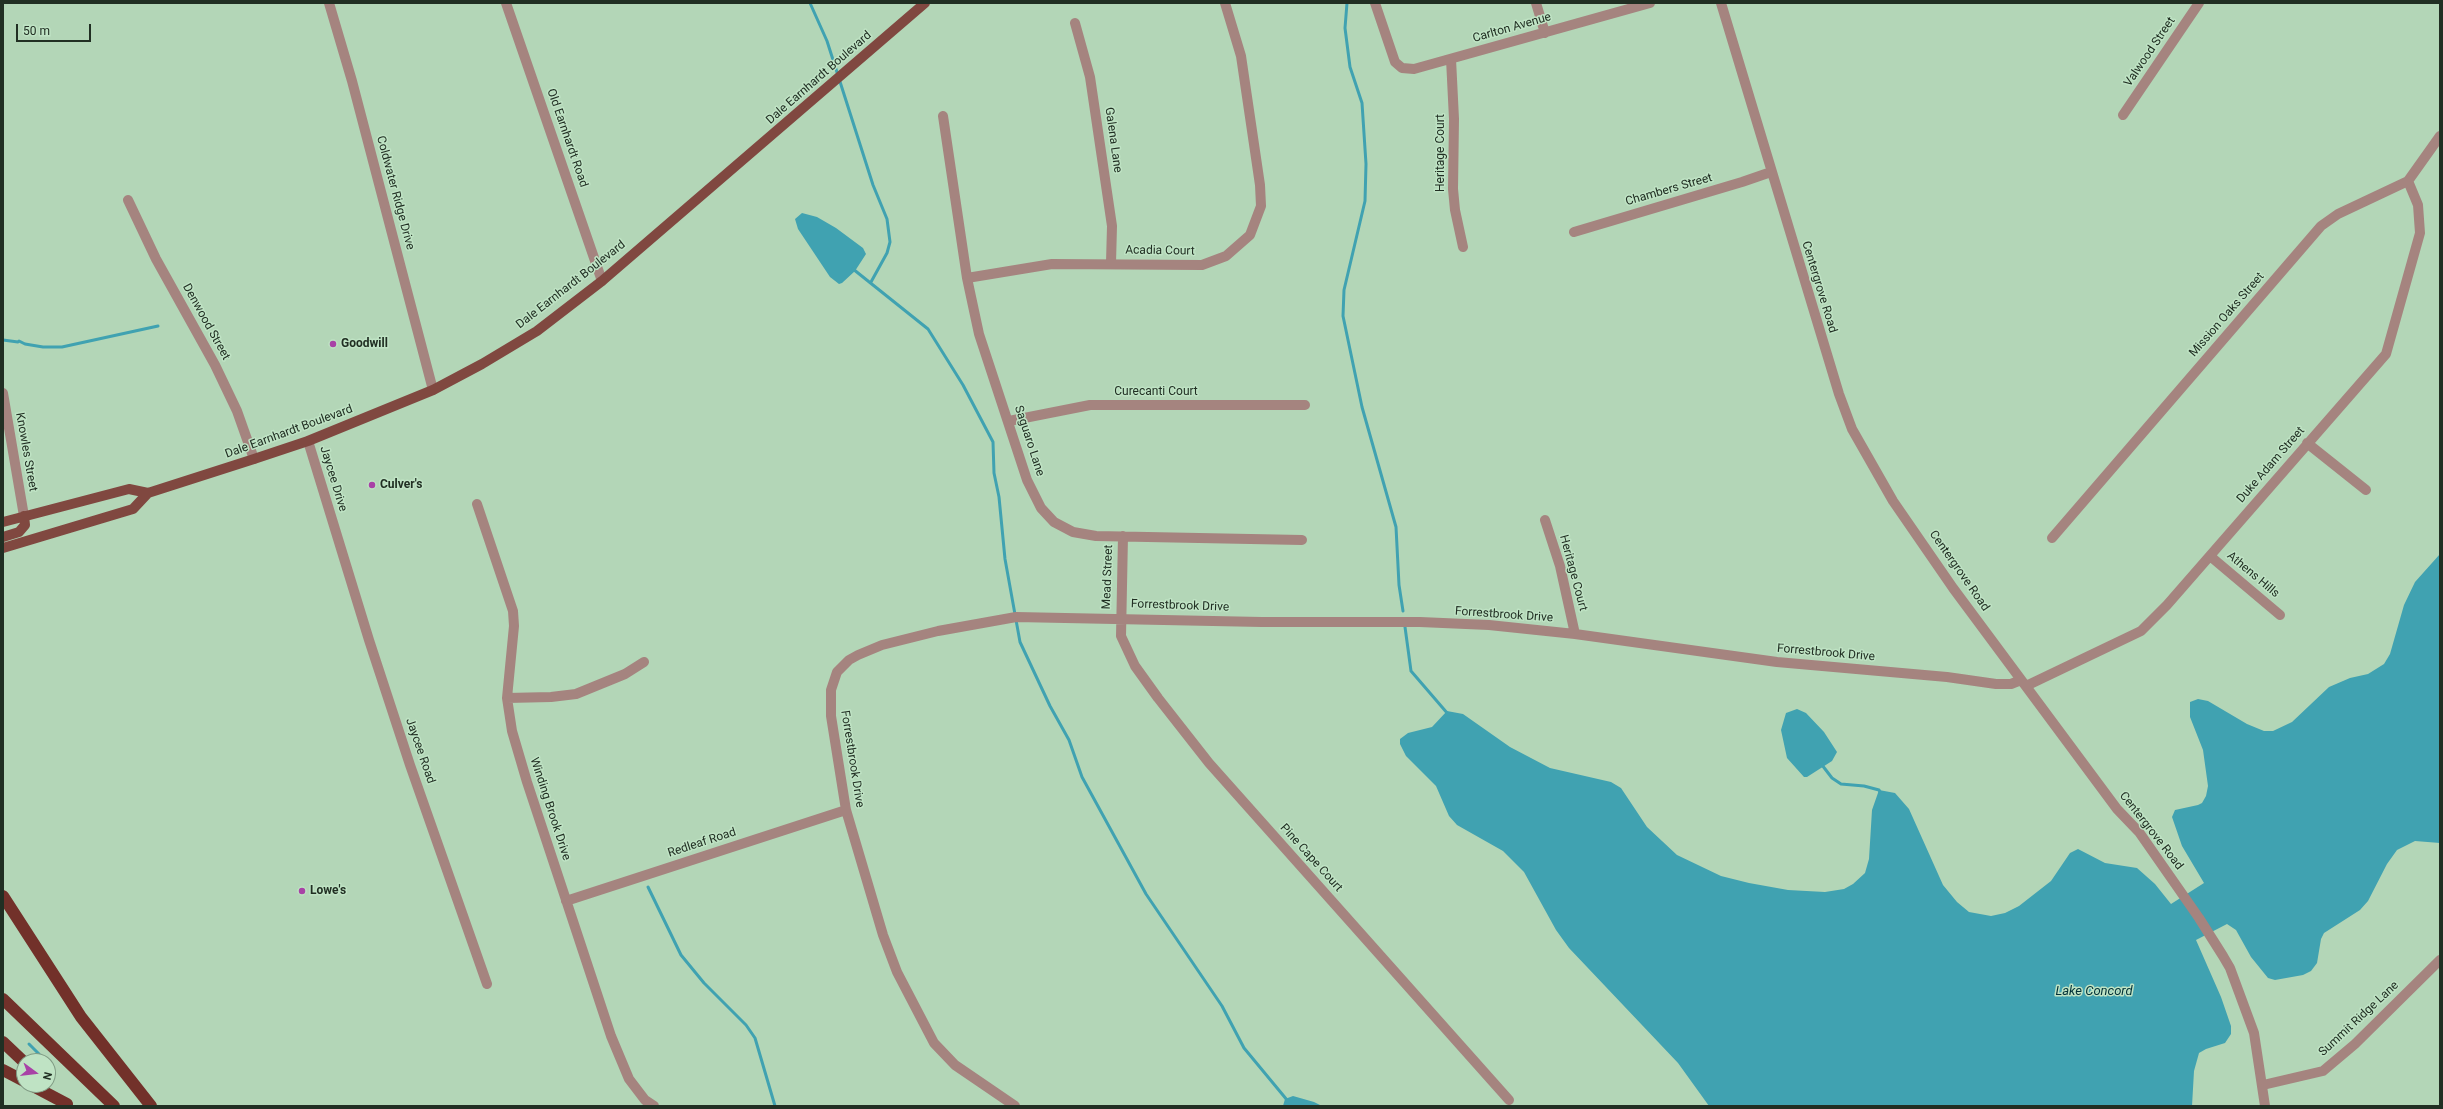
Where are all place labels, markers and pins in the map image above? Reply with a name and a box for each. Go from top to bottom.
place label: Goodwill [341,337,388,351]
marker: Goodwill [328,339,338,349]
place label: Culver's [380,478,422,492]
marker: Culver's [367,480,377,490]
place label: Lowe's [310,884,346,898]
marker: Lowe's [297,886,307,896]

